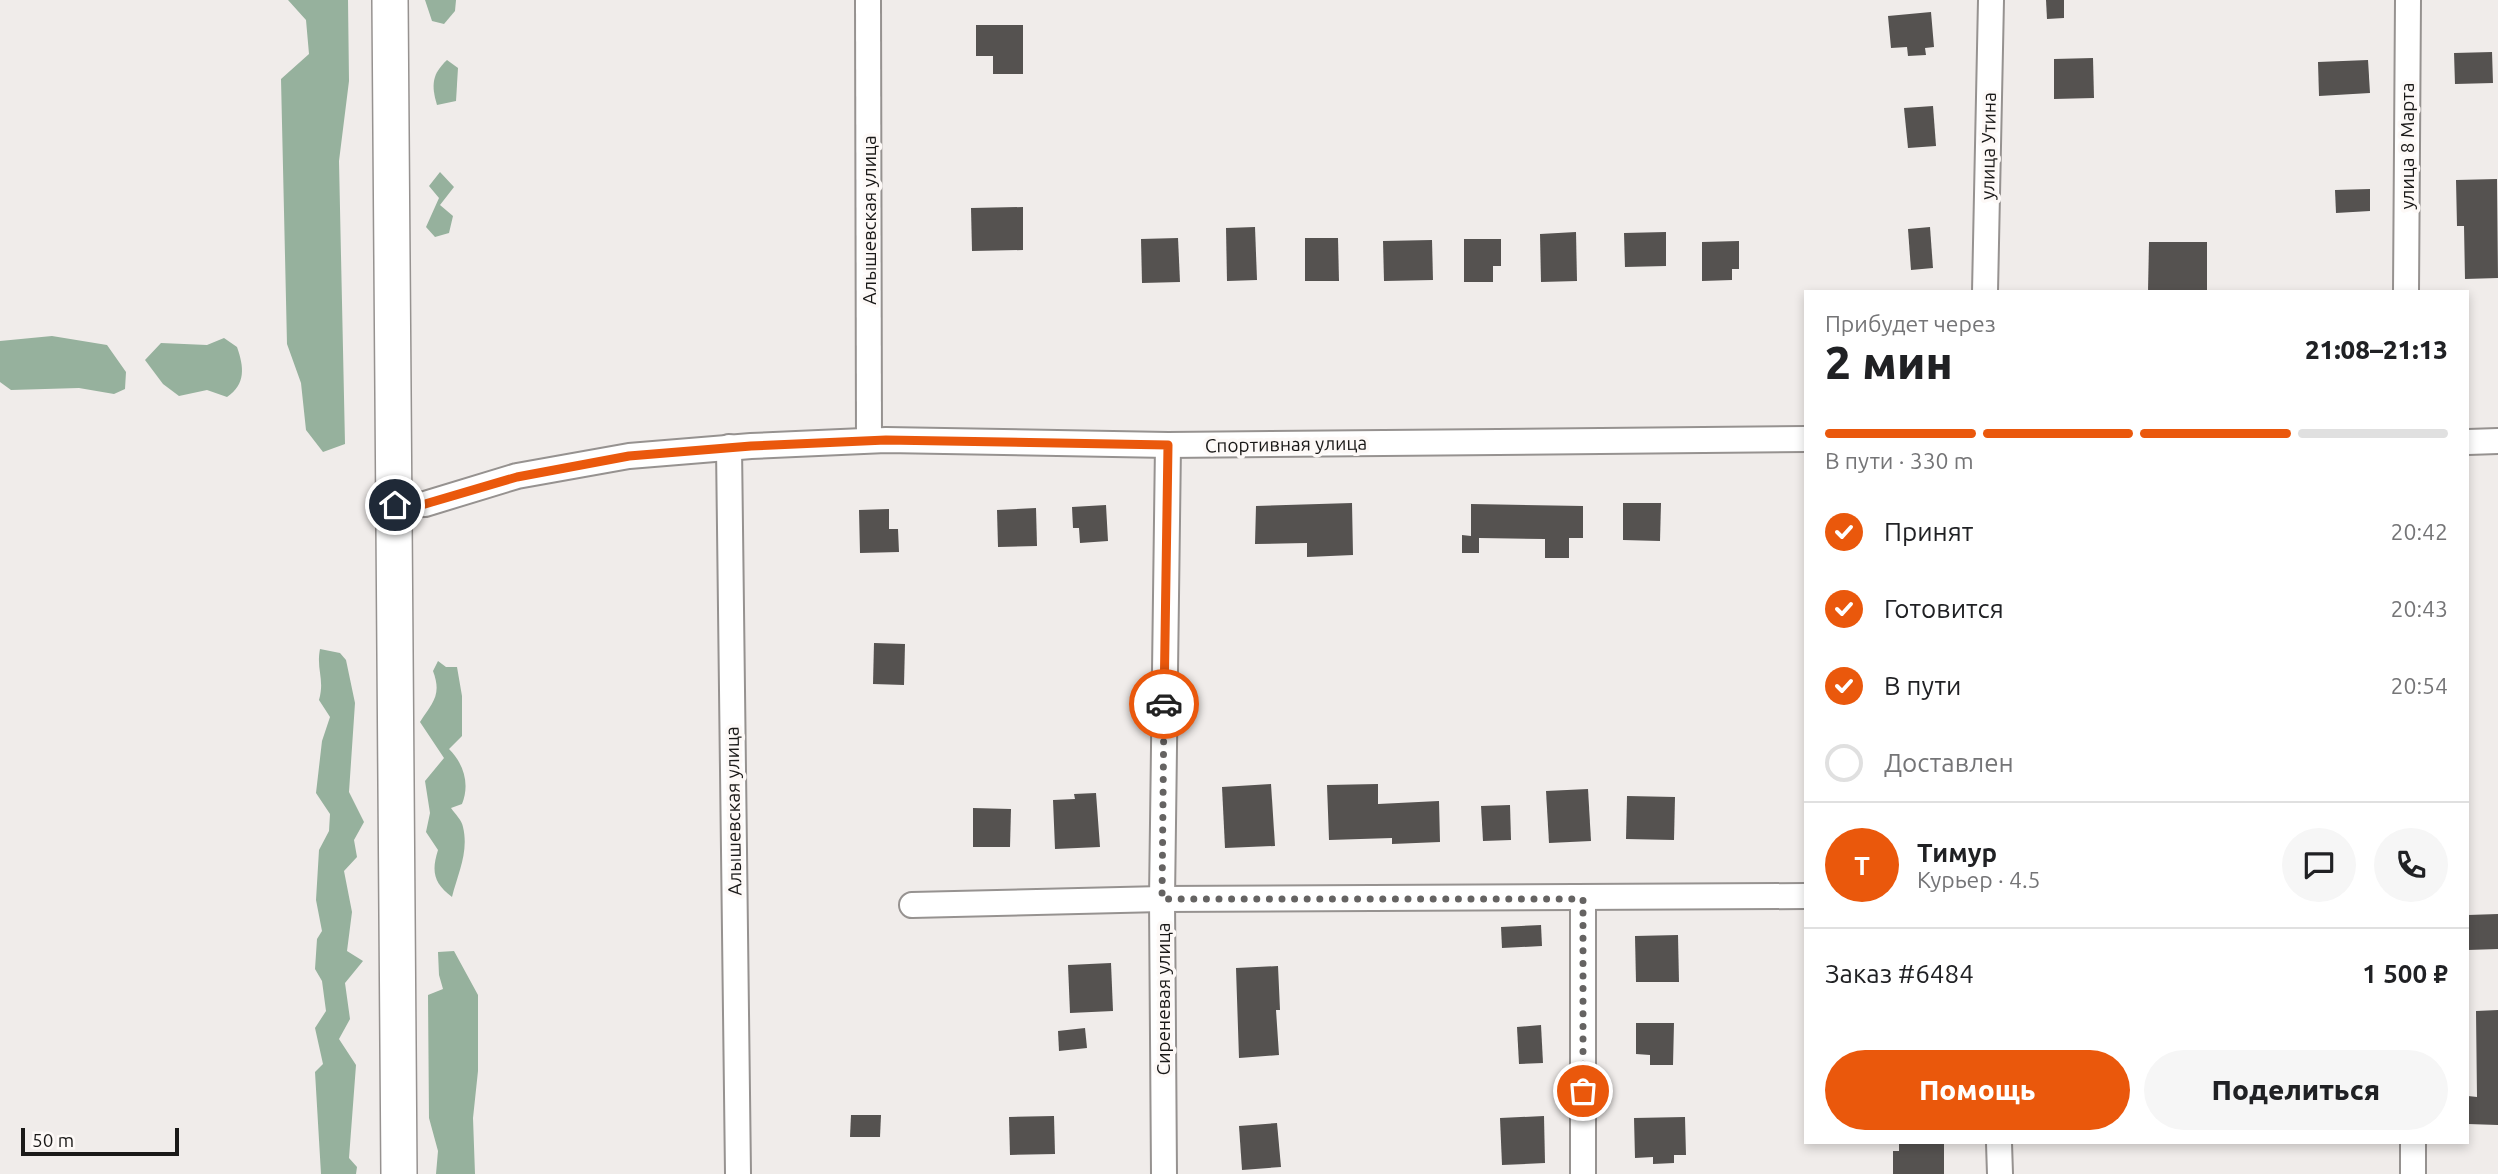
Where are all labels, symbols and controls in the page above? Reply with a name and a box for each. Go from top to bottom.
street label: улица 8 Марта [2396,82,2418,210]
street label: улица Утина [1976,92,2000,200]
street label: Алышевская улица [858,135,880,305]
text: Прибудет через [1825,311,1996,336]
text: 21:08–21:13 [2305,335,2448,364]
text: 2 мин [1825,336,1953,388]
street label: Спортивная улица [1205,432,1367,456]
text: В пути · 330 m [1825,448,1974,473]
pin [365,475,425,535]
icon: home [376,486,414,524]
icon: check [1825,513,1863,551]
text: Принят [1884,517,1973,546]
text: 20:42 [2390,519,2448,544]
icon: check [1825,590,1863,628]
text: Готовится [1884,594,2004,623]
text: 20:43 [2390,596,2448,621]
icon: check [1825,667,1863,705]
courier [1129,669,1199,739]
text: В пути [1884,671,1961,700]
text: 20:54 [2390,673,2448,698]
icon: car [1145,685,1183,723]
street label: Алышевская улица [721,726,745,896]
text: Доставлен [1884,748,2014,777]
button: chat [2282,828,2356,902]
button: phone [2374,828,2448,902]
text: Тимур [1917,838,1997,867]
text: Т [1854,851,1870,880]
text: Курьер · 4.5 [1917,867,2041,892]
street label: Сиреневая улица [1152,923,1174,1075]
text: Заказ #6484 [1825,959,1974,988]
text: 1 500 ₽ [2362,959,2448,988]
button: Помощь [1825,1050,2130,1130]
button: Поделиться [2144,1050,2448,1130]
pin [1553,1061,1613,1121]
icon: bag [1564,1072,1602,1110]
scale bar [21,1125,178,1157]
text: 50 m [32,1129,74,1151]

